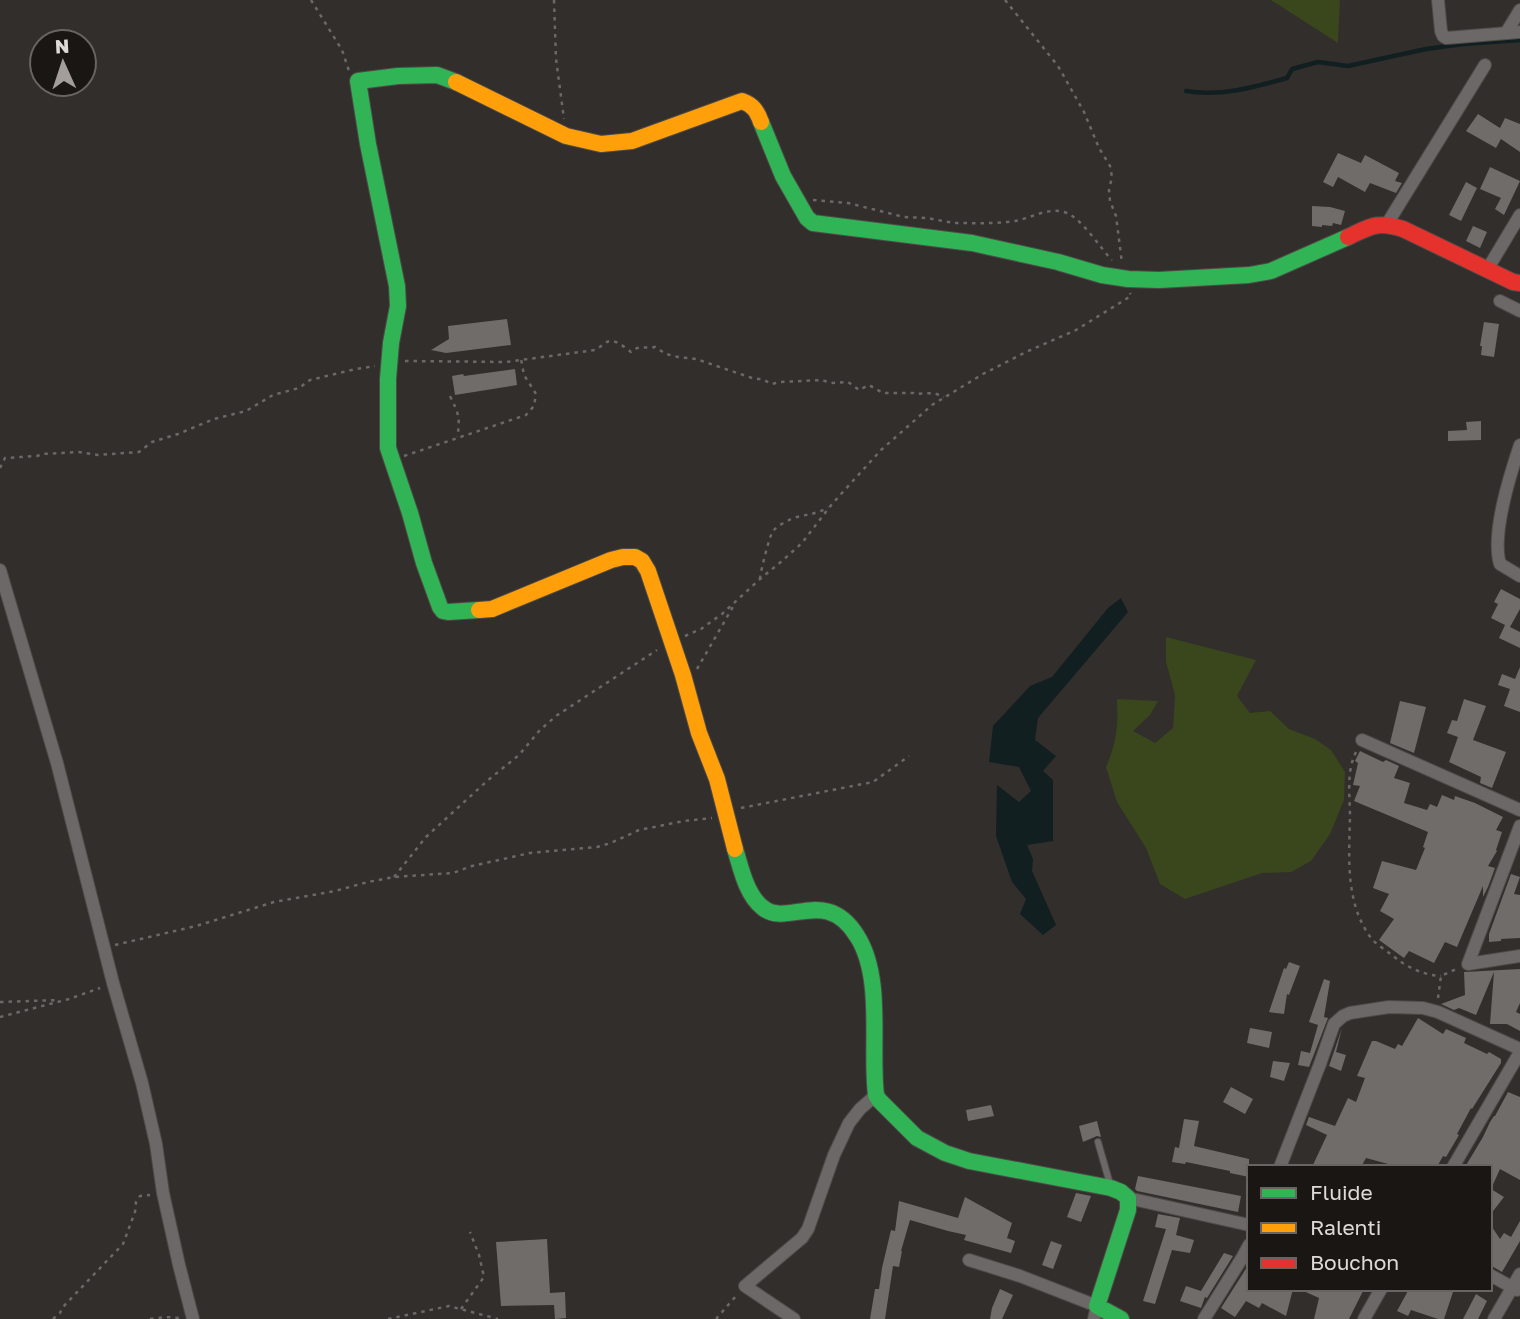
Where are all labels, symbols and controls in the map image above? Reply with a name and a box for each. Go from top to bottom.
north arrow [28,28,98,98]
text: N [54,34,70,57]
legend [1247,1165,1492,1291]
text: Fluide [1310,1179,1373,1205]
text: Ralenti [1310,1214,1381,1240]
text: Bouchon [1310,1249,1399,1275]

